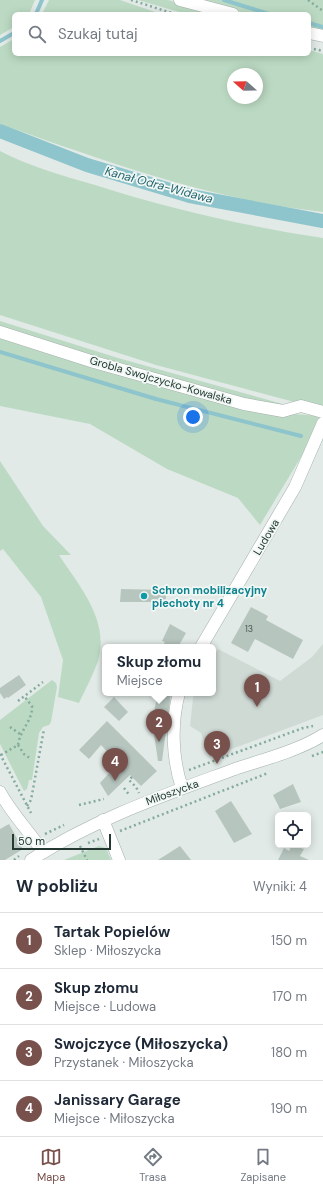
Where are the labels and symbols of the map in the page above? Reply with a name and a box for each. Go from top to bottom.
north arrow [227,68,263,104]
water label: Kanał Odra-Widawa [103,163,215,207]
street label: Grobla Swojczycko-Kowalska [88,353,234,407]
your location [183,407,203,427]
street label: Ludowa [250,516,282,558]
place label: Schron mobilizacyjny piechoty nr 4 [152,583,268,610]
marker: Schron mobilizacyjny piechoty nr 4 [139,591,149,601]
house number: 13 [245,623,253,635]
pin: 1 [244,674,270,707]
pin: 2 [146,709,172,742]
pin: 3 [204,731,230,764]
pin: 4 [102,748,128,781]
street label: Miłoszycka [144,776,200,808]
scale bar [12,832,111,851]

